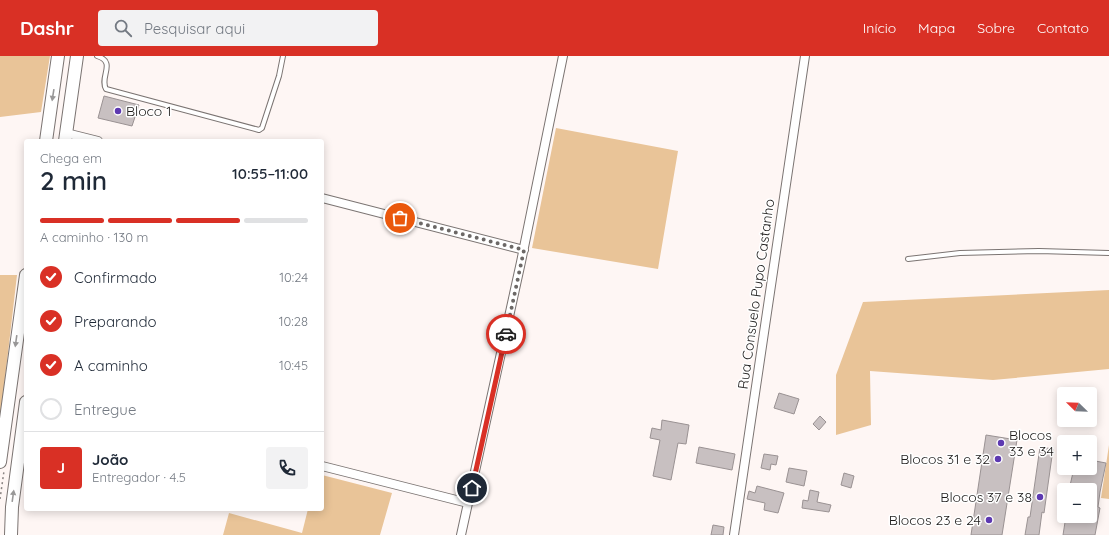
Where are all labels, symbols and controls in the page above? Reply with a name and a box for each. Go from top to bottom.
search box [98,10,378,46]
text: Dashr [20,16,74,40]
icon: search [112,17,134,39]
text: Pesquisar aqui [144,19,245,38]
text: Início [863,19,896,37]
text: Mapa [918,19,955,37]
text: Sobre [977,19,1015,37]
text: Contato [1037,19,1089,37]
one-way arrow [49,88,55,101]
place label: Bloco 1 [126,102,171,120]
marker: Bloco 1 [113,106,123,116]
text: Chega em [40,150,102,166]
text: 2 min [40,164,107,197]
text: 10:55–11:00 [232,164,308,183]
street label: Rua Consuelo Pupo Castanho [734,198,778,390]
pin [383,201,417,235]
icon: bag [389,207,411,229]
text: A caminho · 130 m [40,229,148,245]
icon: check [40,266,62,288]
text: Confirmado [74,268,157,287]
text: 10:24 [279,269,308,285]
icon: check [40,310,62,332]
text: Preparando [74,312,157,331]
text: 10:28 [279,313,308,329]
courier [486,314,526,354]
icon: car [495,323,517,345]
one-way arrow [13,335,19,347]
icon: check [40,354,62,376]
text: A caminho [74,356,148,375]
text: 10:45 [279,357,308,373]
north arrow [1057,387,1097,427]
map controls [1057,387,1097,523]
text: Entregue [74,400,136,419]
place label: Blocos 33 e 34 [1009,426,1054,460]
button: + [1057,435,1097,475]
marker: Blocos 33 e 34 [996,438,1006,448]
button: phone [266,447,308,489]
text: João [92,450,128,469]
place label: Blocos 31 e 32 [900,450,990,468]
marker: Blocos 31 e 32 [993,454,1003,464]
text: J [57,458,65,477]
text: Entregador · 4.5 [92,469,186,485]
pin [455,471,489,505]
icon: home [461,477,483,499]
button: − [1057,483,1097,523]
place label: Blocos 37 e 38 [940,488,1032,506]
one-way arrow [10,490,16,502]
marker: Blocos 37 e 38 [1035,492,1045,502]
place label: Blocos 23 e 24 [889,511,981,529]
marker: Blocos 23 e 24 [984,515,994,525]

